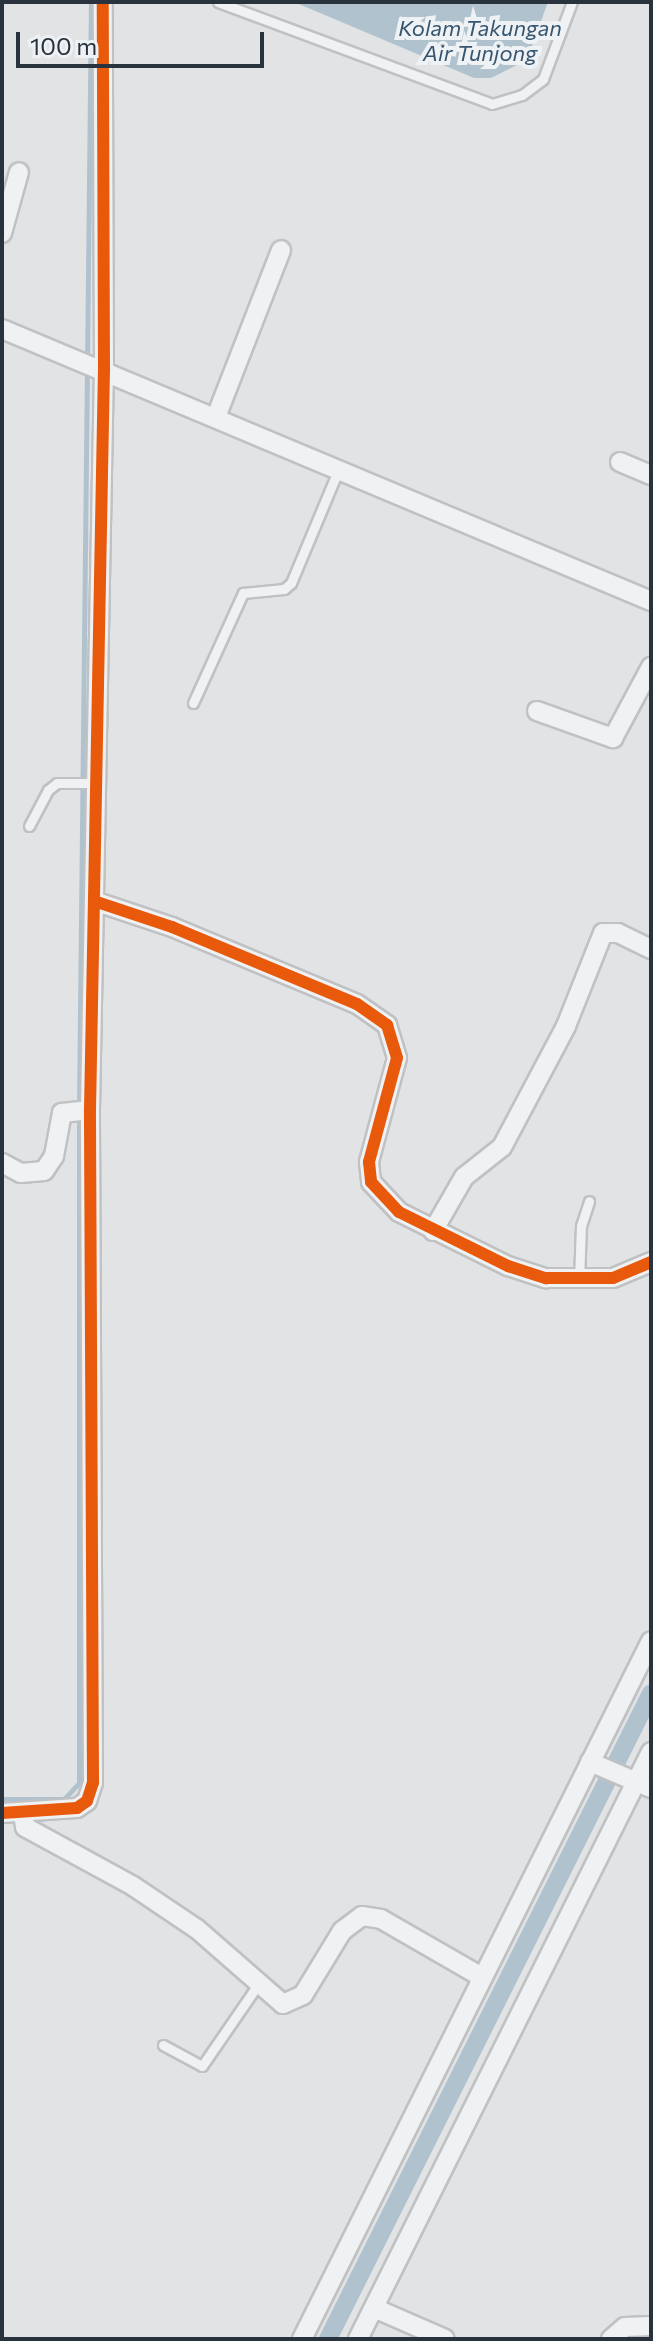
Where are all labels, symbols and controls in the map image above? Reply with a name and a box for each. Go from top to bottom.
water label: Kolam Takungan Air Tunjong [398,14,562,66]
scale bar [20,16,268,66]
text: 100 m [30,31,97,60]

